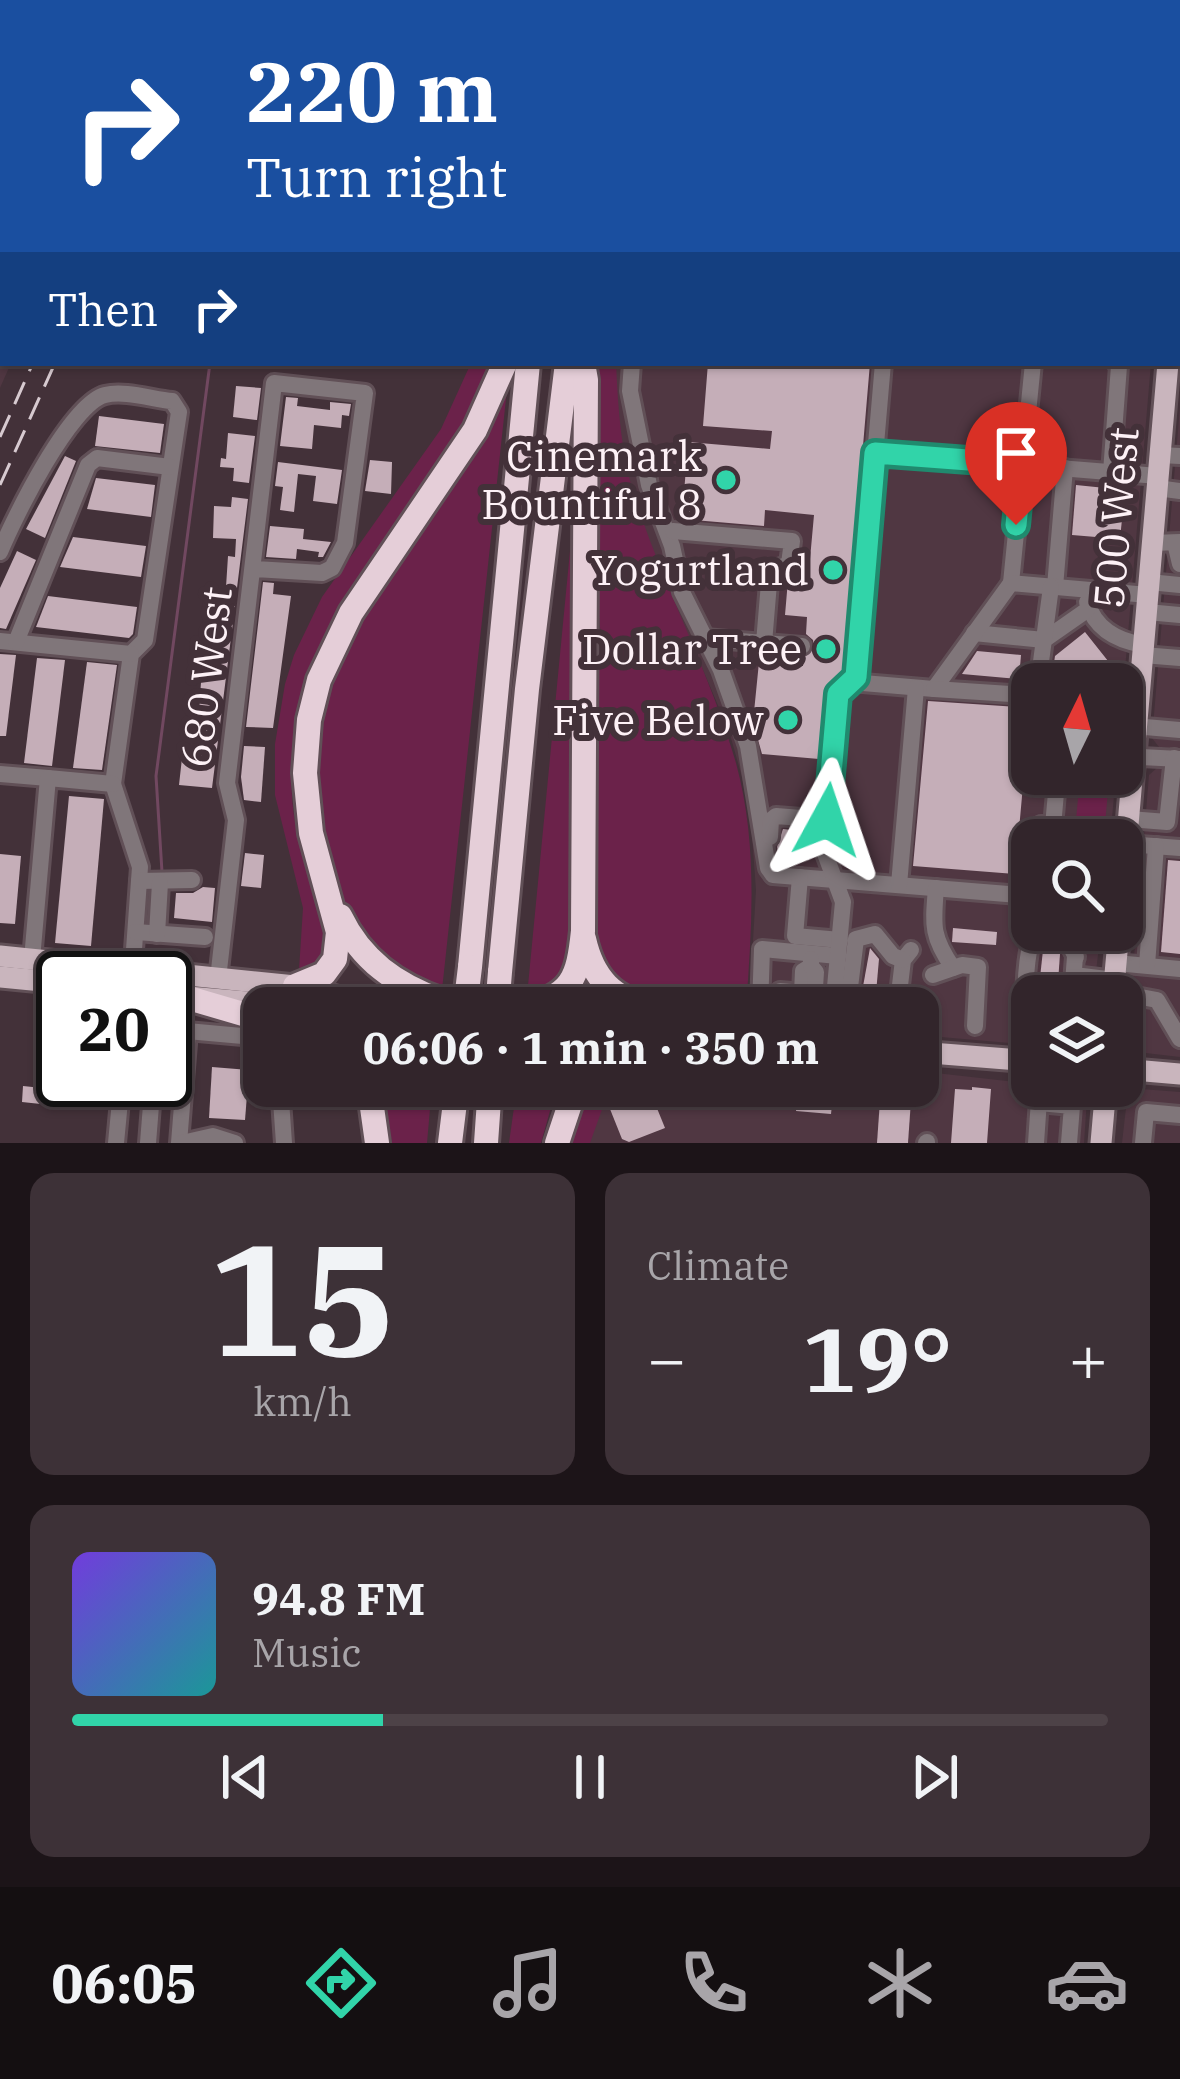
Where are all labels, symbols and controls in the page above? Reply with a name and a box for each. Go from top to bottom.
text: 220 m [246,36,498,145]
icon: right [48,48,204,204]
text: Turn right [246,142,508,212]
icon: right [182,276,248,342]
text: Then [48,280,158,338]
pin [965,402,1067,525]
icon: arrive [983,420,1049,486]
street label: 500 West [1080,425,1151,611]
place label: Cinemark Bountiful 8 [481,428,702,531]
marker: Cinemark Bountiful 8 [713,467,739,493]
place label: Yogurtland [591,542,809,597]
marker: Yogurtland [820,557,846,583]
street label: 680 West [167,583,244,770]
place label: Dollar Tree [582,621,802,676]
marker: Dollar Tree [813,636,839,662]
north arrow [1011,663,1143,795]
map controls [1011,663,1143,1107]
place label: Five Below [552,692,764,747]
marker: Five Below [775,707,801,733]
position arrow [764,757,890,883]
button: search [1011,819,1143,951]
speed limit sign: 20 [36,951,192,1107]
button: layers [1011,975,1143,1107]
text: 06:06 · 1 min · 350 m [363,1018,819,1076]
text: 15 [209,1196,396,1399]
text: Climate [647,1240,789,1291]
text: 19° [802,1300,953,1417]
text: − [647,1315,687,1401]
text: + [1068,1315,1108,1401]
text: km/h [253,1376,352,1427]
text: 94.8 FM [252,1569,425,1627]
text: Music [252,1627,362,1678]
icon: previous [212,1744,278,1810]
icon: pause [557,1744,623,1810]
icon: next [902,1744,968,1810]
icon: directions [299,1941,383,2025]
icon: music [486,1941,570,2025]
icon: phone [672,1941,756,2025]
icon: climate [858,1941,942,2025]
icon: car [1045,1941,1129,2025]
text: 06:05 [51,1948,197,2018]

